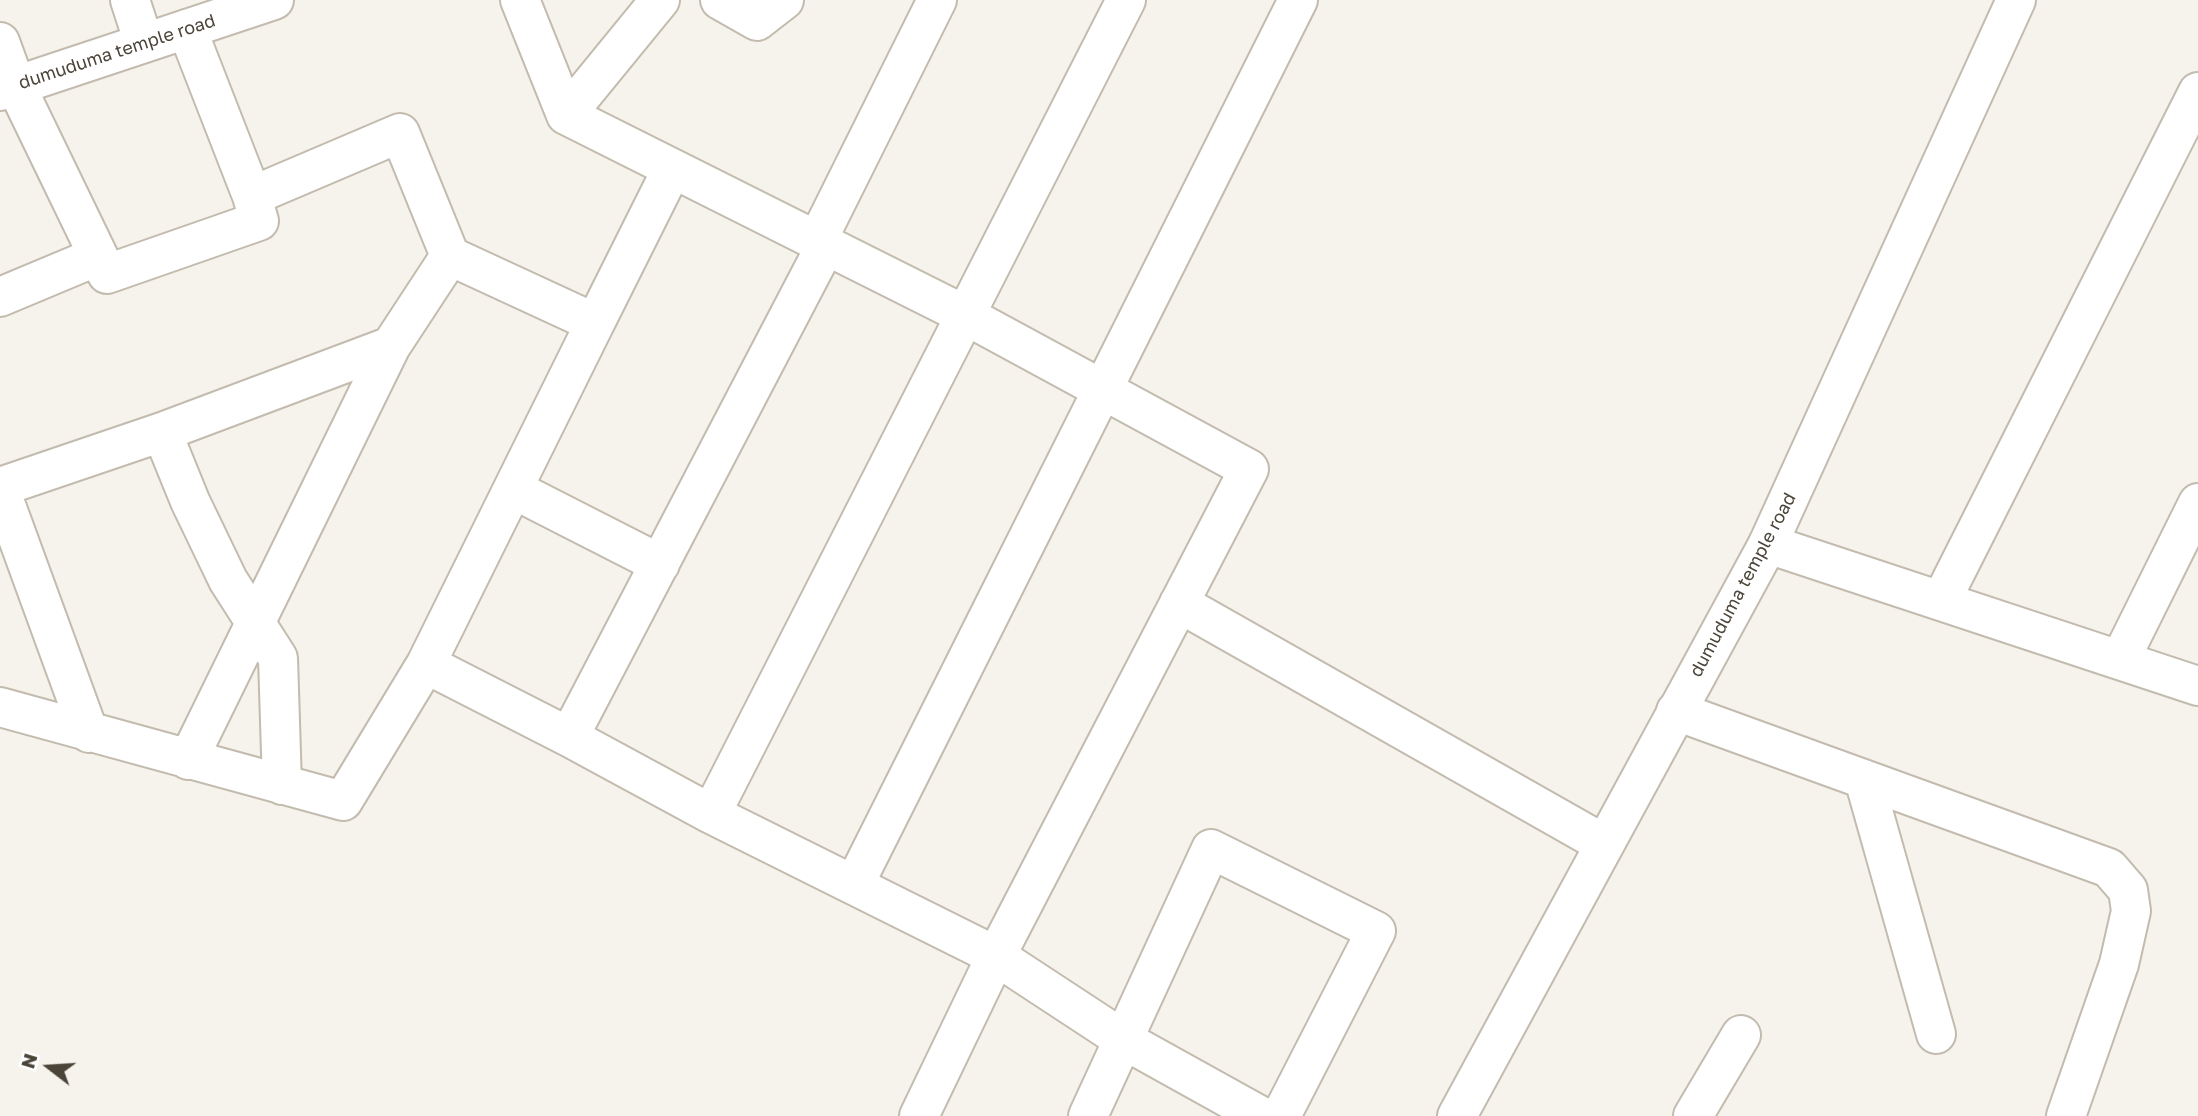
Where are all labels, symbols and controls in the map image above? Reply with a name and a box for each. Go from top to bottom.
street label: dumuduma temple road [16,10,218,94]
street label: dumuduma temple road [1685,489,1801,681]
north arrow [14,1032,84,1102]
text: N [15,1050,42,1071]

